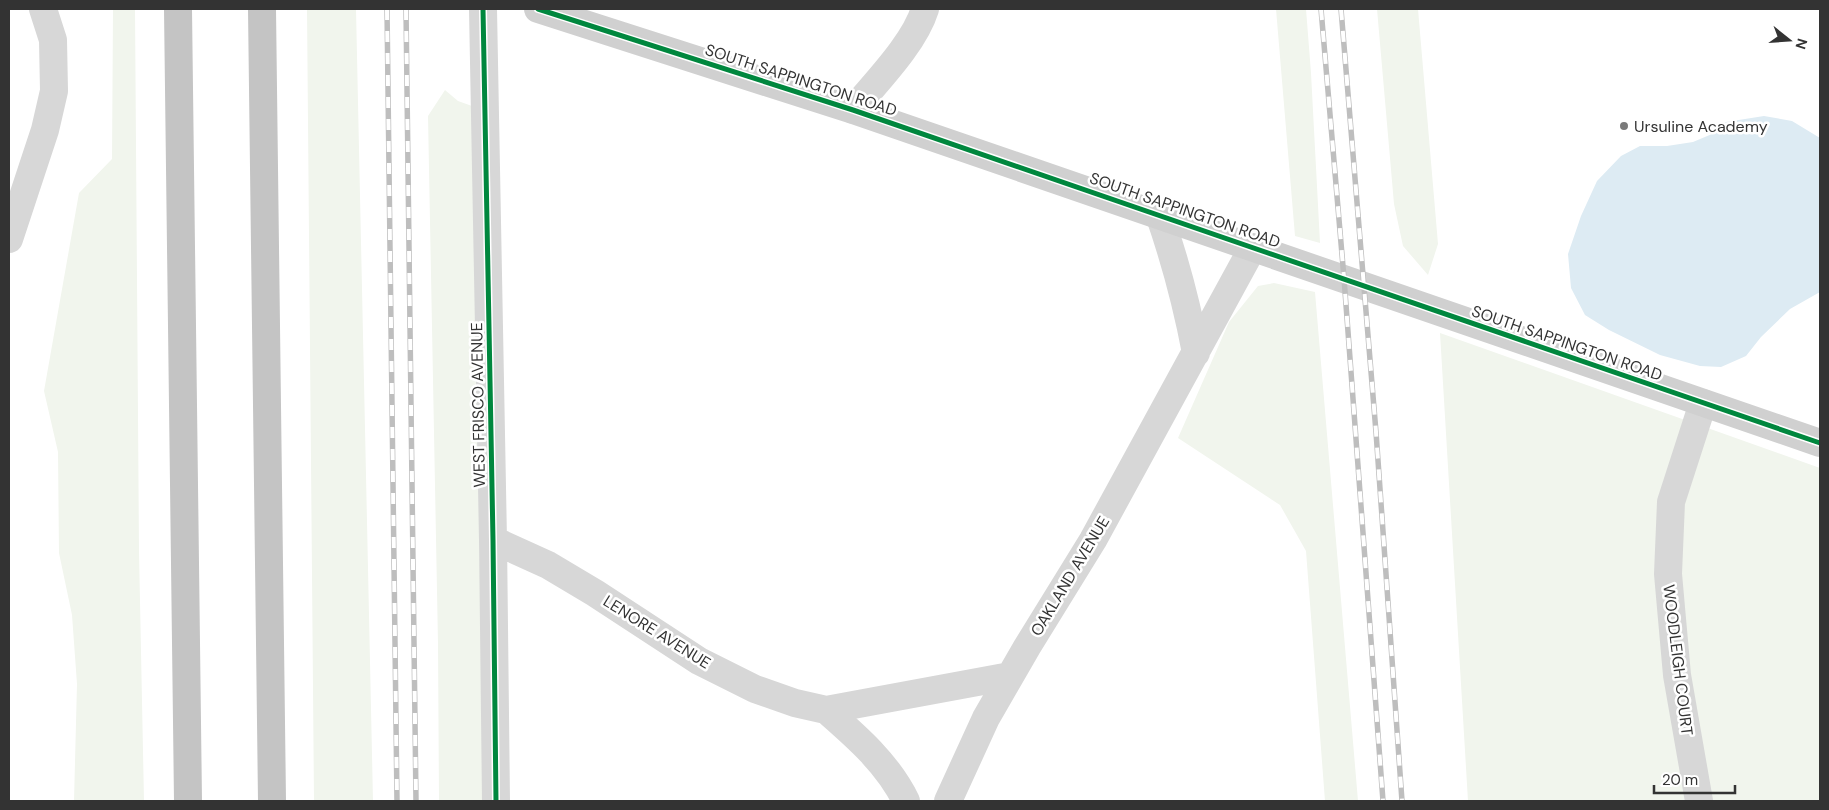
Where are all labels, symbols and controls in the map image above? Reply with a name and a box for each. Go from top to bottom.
north arrow [1764,15,1814,65]
text: N [1791,36,1812,51]
street label: SOUTH SAPPINGTON ROAD [702,39,900,121]
place label: Ursuline Academy [1634,116,1768,137]
marker: Ursuline Academy [1618,120,1630,132]
street label: SOUTH SAPPINGTON ROAD [1087,167,1283,253]
street label: SOUTH SAPPINGTON ROAD [1469,300,1665,386]
street label: WEST FRISCO AVENUE [466,322,490,488]
street label: OAKLAND AVENUE [1026,512,1114,640]
street label: WOODLEIGH COURT [1658,583,1698,737]
street label: LENORE AVENUE [599,590,715,674]
scale bar [1654,762,1735,794]
text: 20 m [1662,770,1698,790]

